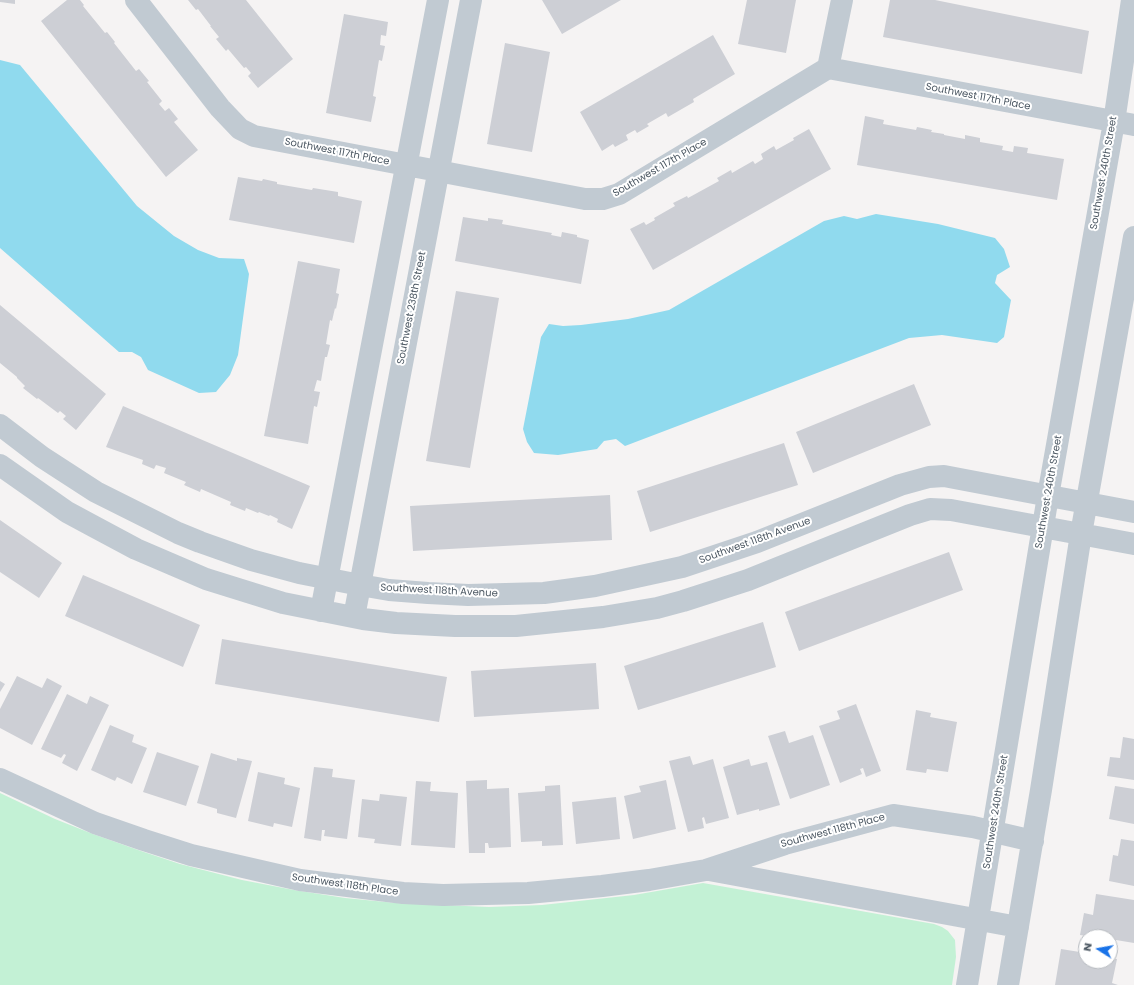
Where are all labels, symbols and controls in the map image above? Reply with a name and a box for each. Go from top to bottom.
street label: Southwest 117th Place [925,81,1031,113]
street label: Southwest 240th Street [1088,115,1120,231]
street label: Southwest 117th Place [284,136,390,168]
street label: Southwest 117th Place [611,136,709,200]
street label: Southwest 238th Street [395,251,429,365]
street label: Southwest 240th Street [1033,434,1065,550]
street label: Southwest 118th Avenue [698,515,812,567]
street label: Southwest 118th Avenue [380,582,498,600]
street label: Southwest 240th Street [981,754,1011,870]
street label: Southwest 118th Place [780,811,886,851]
street label: Southwest 118th Place [291,872,399,898]
north arrow [1078,929,1118,969]
text: N [1079,941,1096,952]

